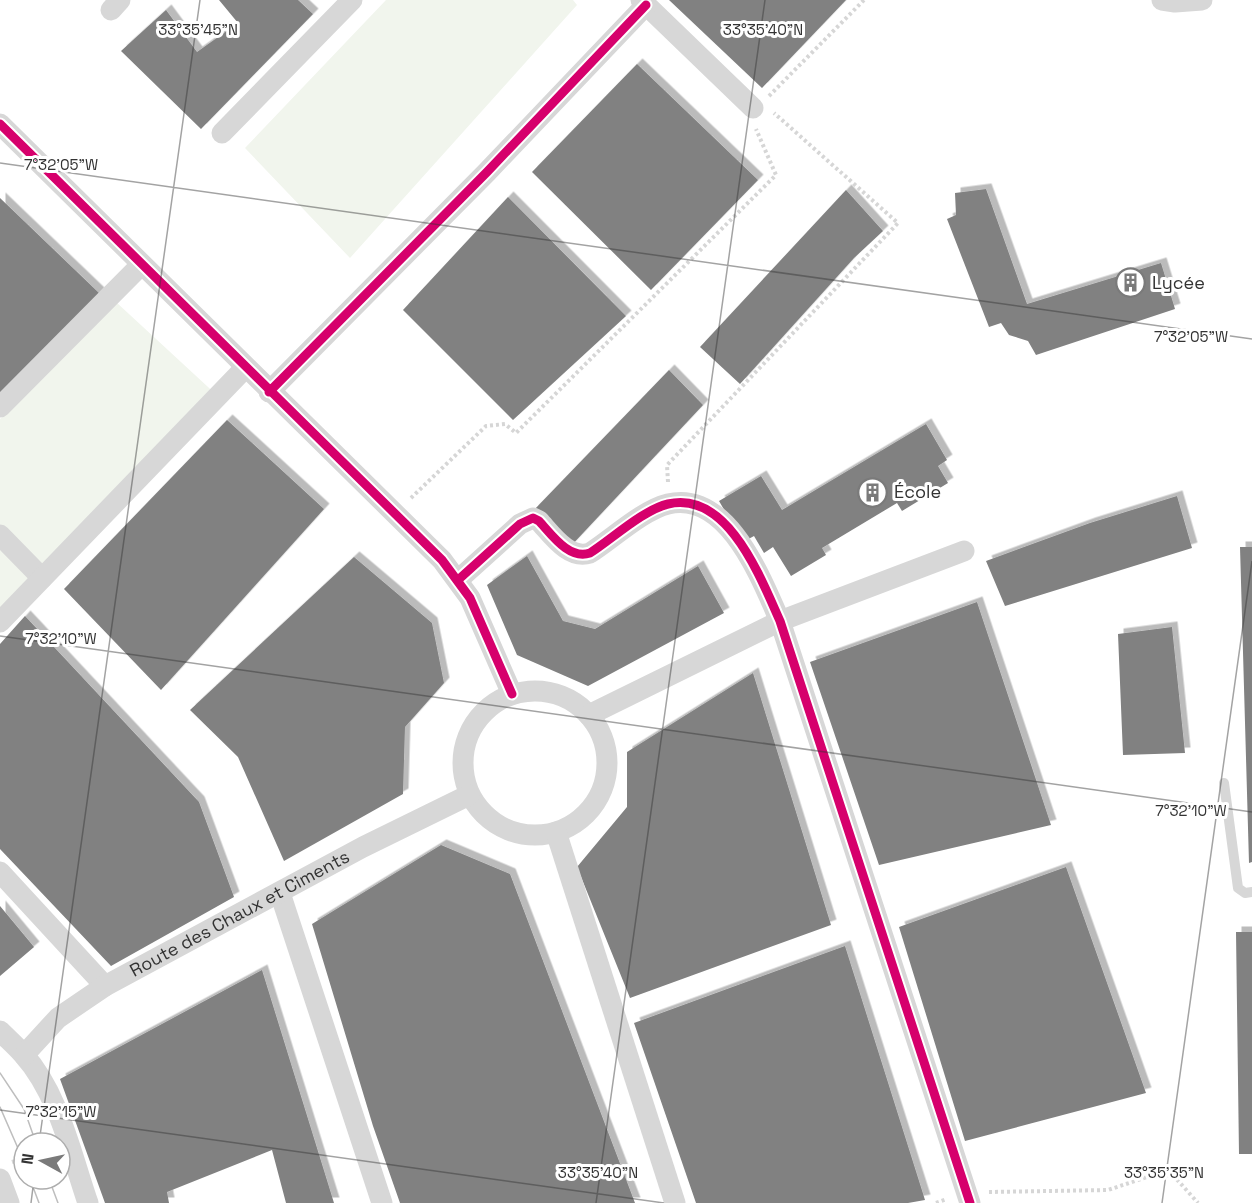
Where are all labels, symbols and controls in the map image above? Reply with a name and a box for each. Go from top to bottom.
text: 33°35'45"N [158,20,238,39]
text: 33°35'40"N [723,20,803,39]
text: 7°32'05"W [24,155,98,174]
building icon: Lycée [1115,267,1147,299]
place label: Lycée [1152,271,1205,294]
text: 7°32'05"W [1154,327,1228,346]
building icon: École [857,476,889,508]
place label: École [894,480,941,503]
text: 7°32'10"W [25,629,97,648]
text: 7°32'10"W [1155,801,1227,820]
street label: Route des Chaux et Ciments [126,845,353,982]
text: 7°32'15"W [26,1102,96,1121]
north arrow [12,1131,72,1191]
text: N [16,1152,39,1166]
text: 33°35'40"N [558,1163,638,1182]
text: 33°35'35"N [1124,1163,1204,1182]

